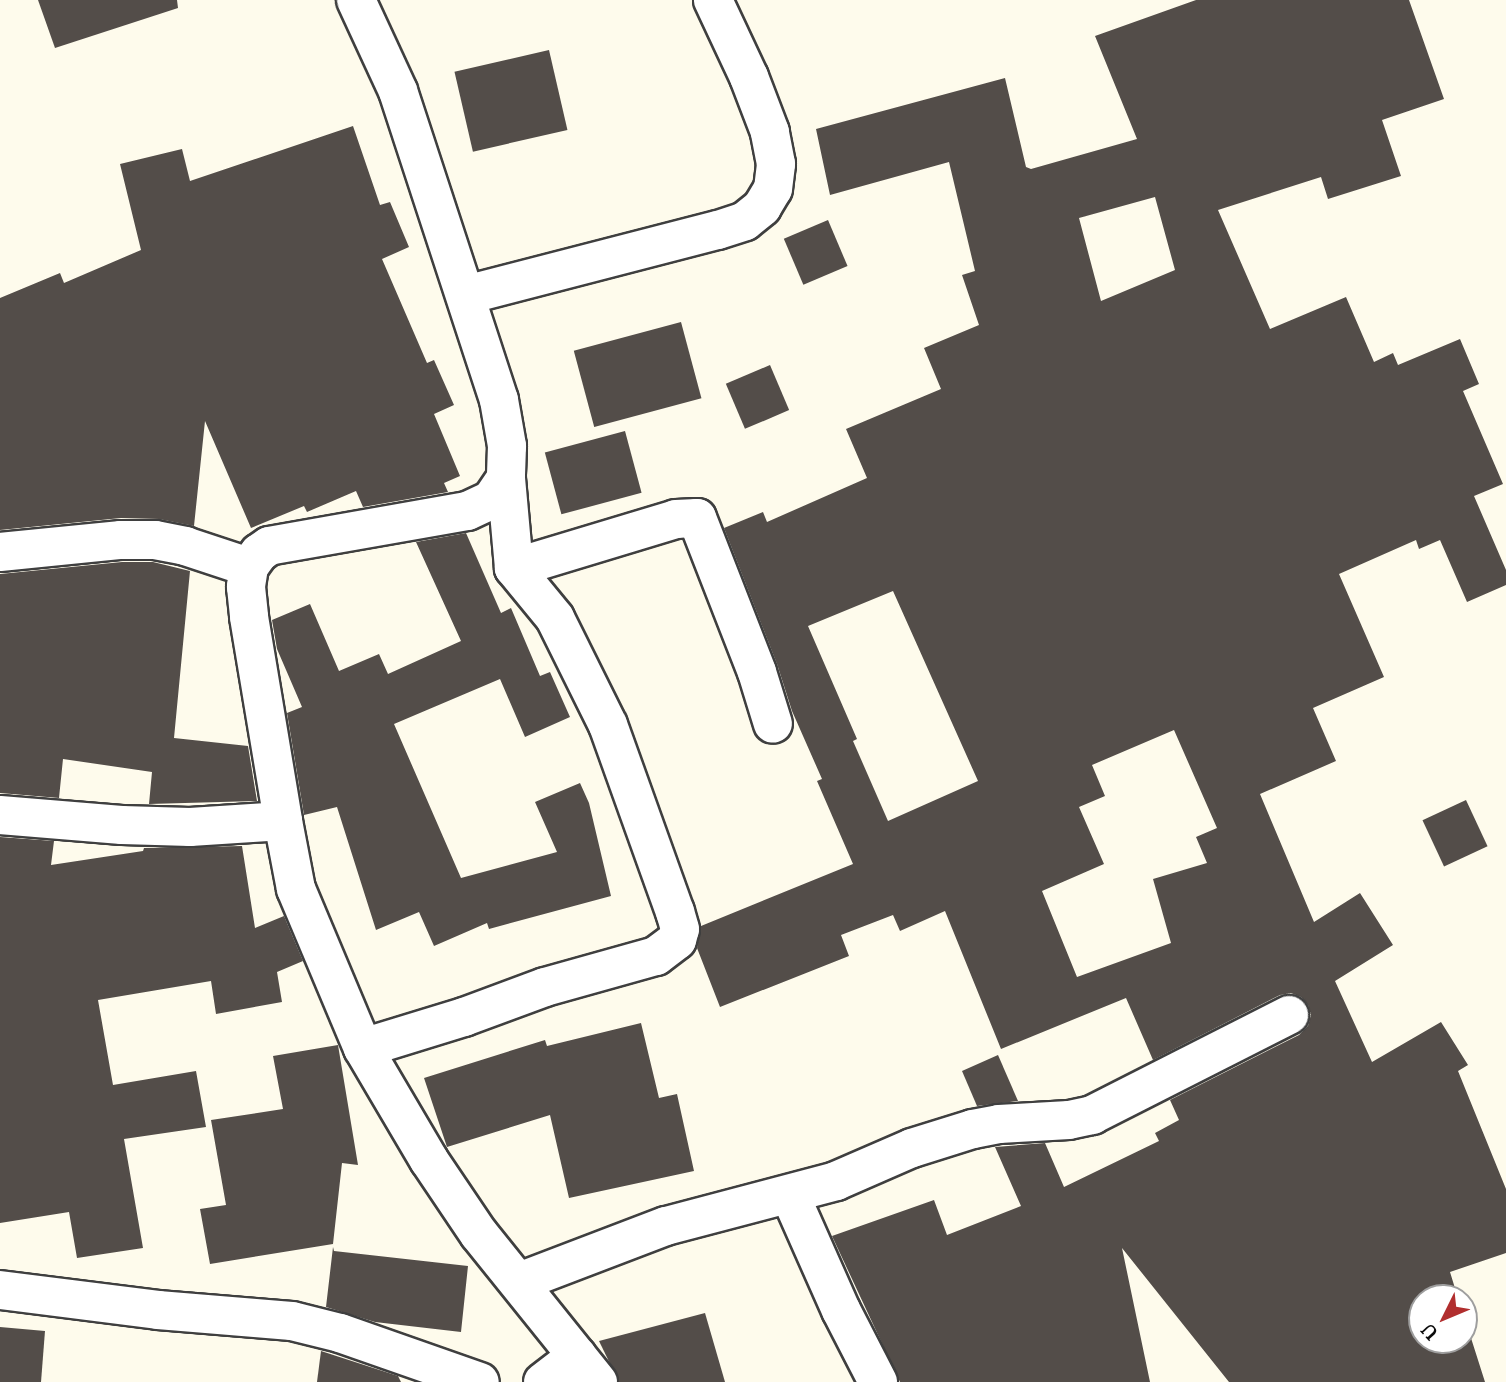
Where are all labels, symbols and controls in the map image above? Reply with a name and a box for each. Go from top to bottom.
north arrow [1408,1284,1478,1354]
text: U [1415,1318,1443,1345]

